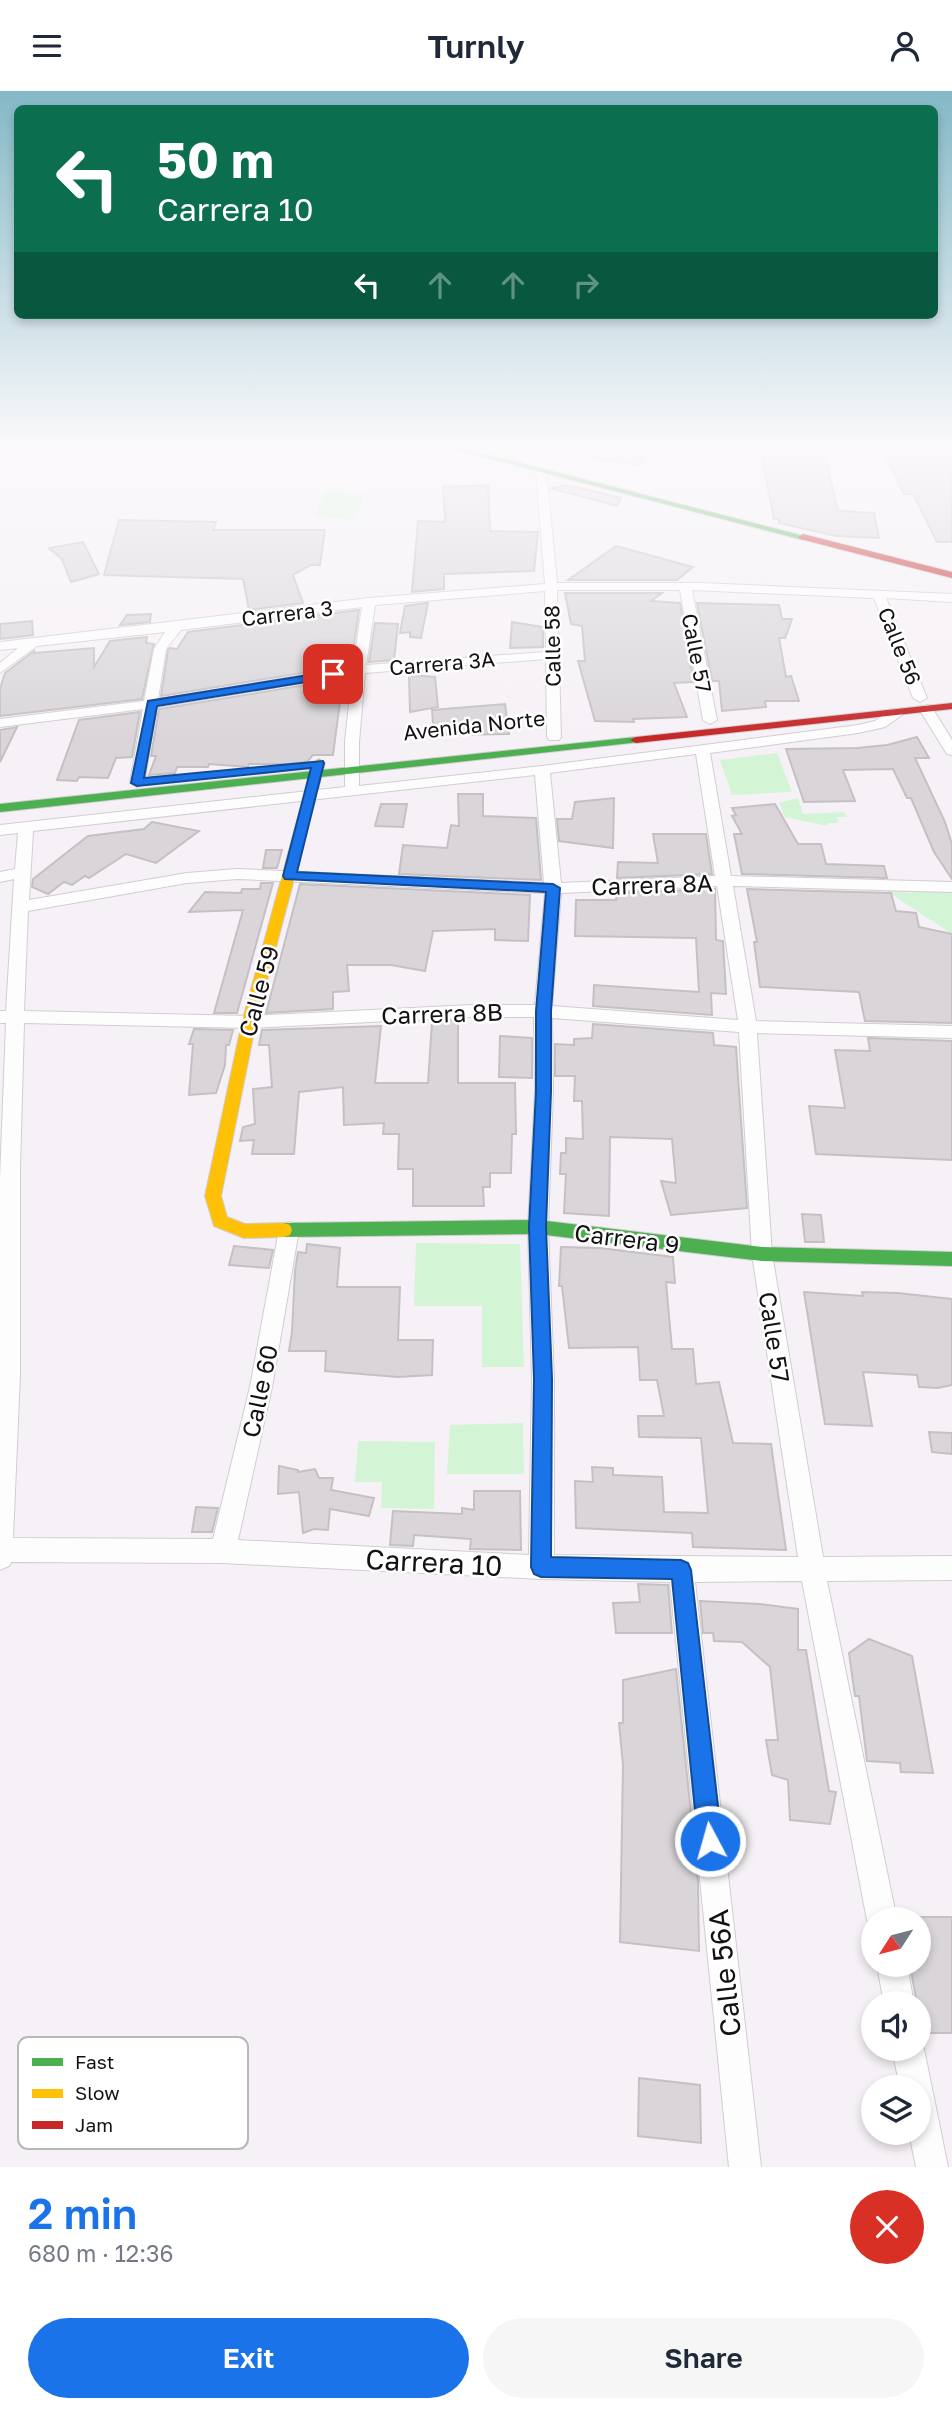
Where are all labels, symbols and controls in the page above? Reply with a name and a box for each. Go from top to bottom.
icon: menu [28,27,66,65]
text: Turnly [427,27,525,65]
icon: person [886,27,924,65]
text: 50 m [157,130,274,189]
icon: left [42,133,133,224]
text: Carrera 10 [157,190,314,228]
icon: left [348,266,386,304]
icon: ahead [421,266,459,304]
icon: ahead [494,266,532,304]
icon: right [567,266,605,304]
street label: Carrera 3 [240,594,334,632]
street label: Calle 56 [873,603,927,689]
street label: Calle 58 [538,605,566,687]
street label: Calle 57 [677,611,717,695]
pin [303,644,363,704]
street label: Carrera 3A [388,645,496,681]
icon: arrive [314,655,352,693]
street label: Avenida Norte [402,705,546,745]
street label: Carrera 8A [591,867,713,901]
street label: Calle 59 [232,942,284,1040]
street label: Carrera 8B [381,996,503,1030]
street label: Carrera 9 [573,1217,681,1259]
street label: Calle 57 [754,1290,796,1384]
street label: Calle 60 [235,1342,283,1440]
street label: Carrera 10 [365,1542,503,1582]
position arrow [673,1804,747,1878]
north arrow [861,1907,931,1977]
map controls [861,1907,931,2145]
street label: Calle 56A [701,1908,747,2038]
button: sound [861,1991,931,2061]
legend [18,2037,248,2149]
text: Fast [75,2050,114,2073]
button: layers [861,2075,931,2145]
text: Slow [75,2081,120,2104]
text: Jam [75,2113,113,2136]
text: 2 min [28,2188,137,2238]
button: close [850,2190,924,2264]
text: 680 m · 12:36 [28,2239,173,2267]
button: Exit [28,2318,469,2398]
button: Share [483,2318,924,2398]

